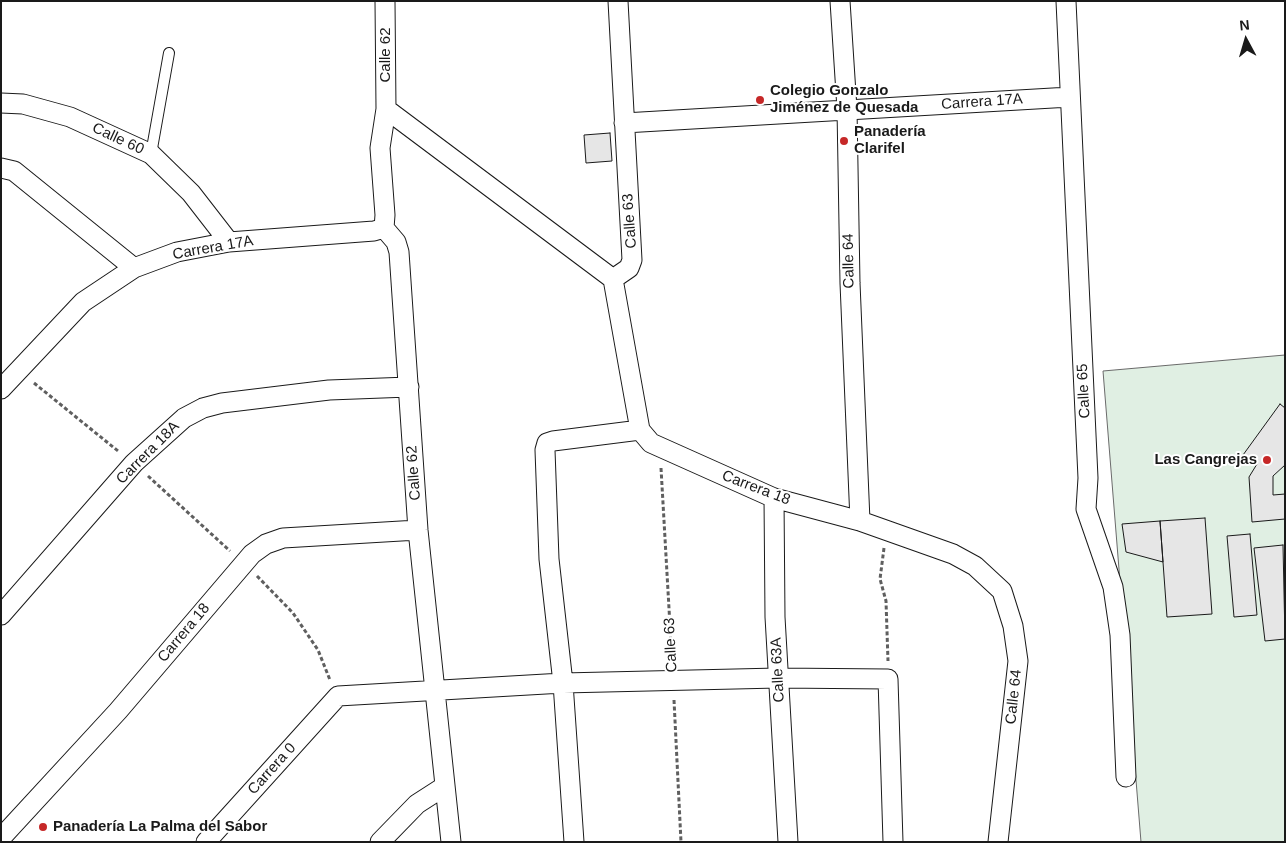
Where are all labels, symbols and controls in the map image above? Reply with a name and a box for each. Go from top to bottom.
north arrow [1221,15,1271,65]
text: N [1239,17,1250,34]
street label: Calle 62 [377,27,395,83]
place label: Colegio Gonzalo Jiménez de Quesada [770,82,918,117]
street label: Carrera 17A [941,90,1023,114]
marker: Colegio Gonzalo Jiménez de Quesada [754,94,766,106]
street label: Calle 60 [89,119,147,159]
place label: Panadería Clarifel [854,123,926,158]
marker: Panadería Clarifel [838,135,850,147]
street label: Calle 63 [619,193,641,249]
street label: Carrera 17A [171,232,255,264]
street label: Calle 64 [840,233,858,289]
street label: Calle 65 [1074,363,1094,419]
street label: Carrera 18A [113,418,183,488]
street label: Calle 62 [403,445,425,501]
place label: Las Cangrejas [1154,451,1257,469]
marker: Las Cangrejas [1261,454,1273,466]
street label: Carrera 18 [719,467,793,509]
street label: Carrera 18 [154,600,214,666]
street label: Calle 63 [661,617,681,673]
street label: Calle 63A [767,637,789,703]
street label: Calle 64 [1002,669,1026,725]
street label: Carrera 0 [244,739,300,799]
place label: Panadería La Palma del Sabor [53,818,267,836]
marker: Panadería La Palma del Sabor [37,821,49,833]

